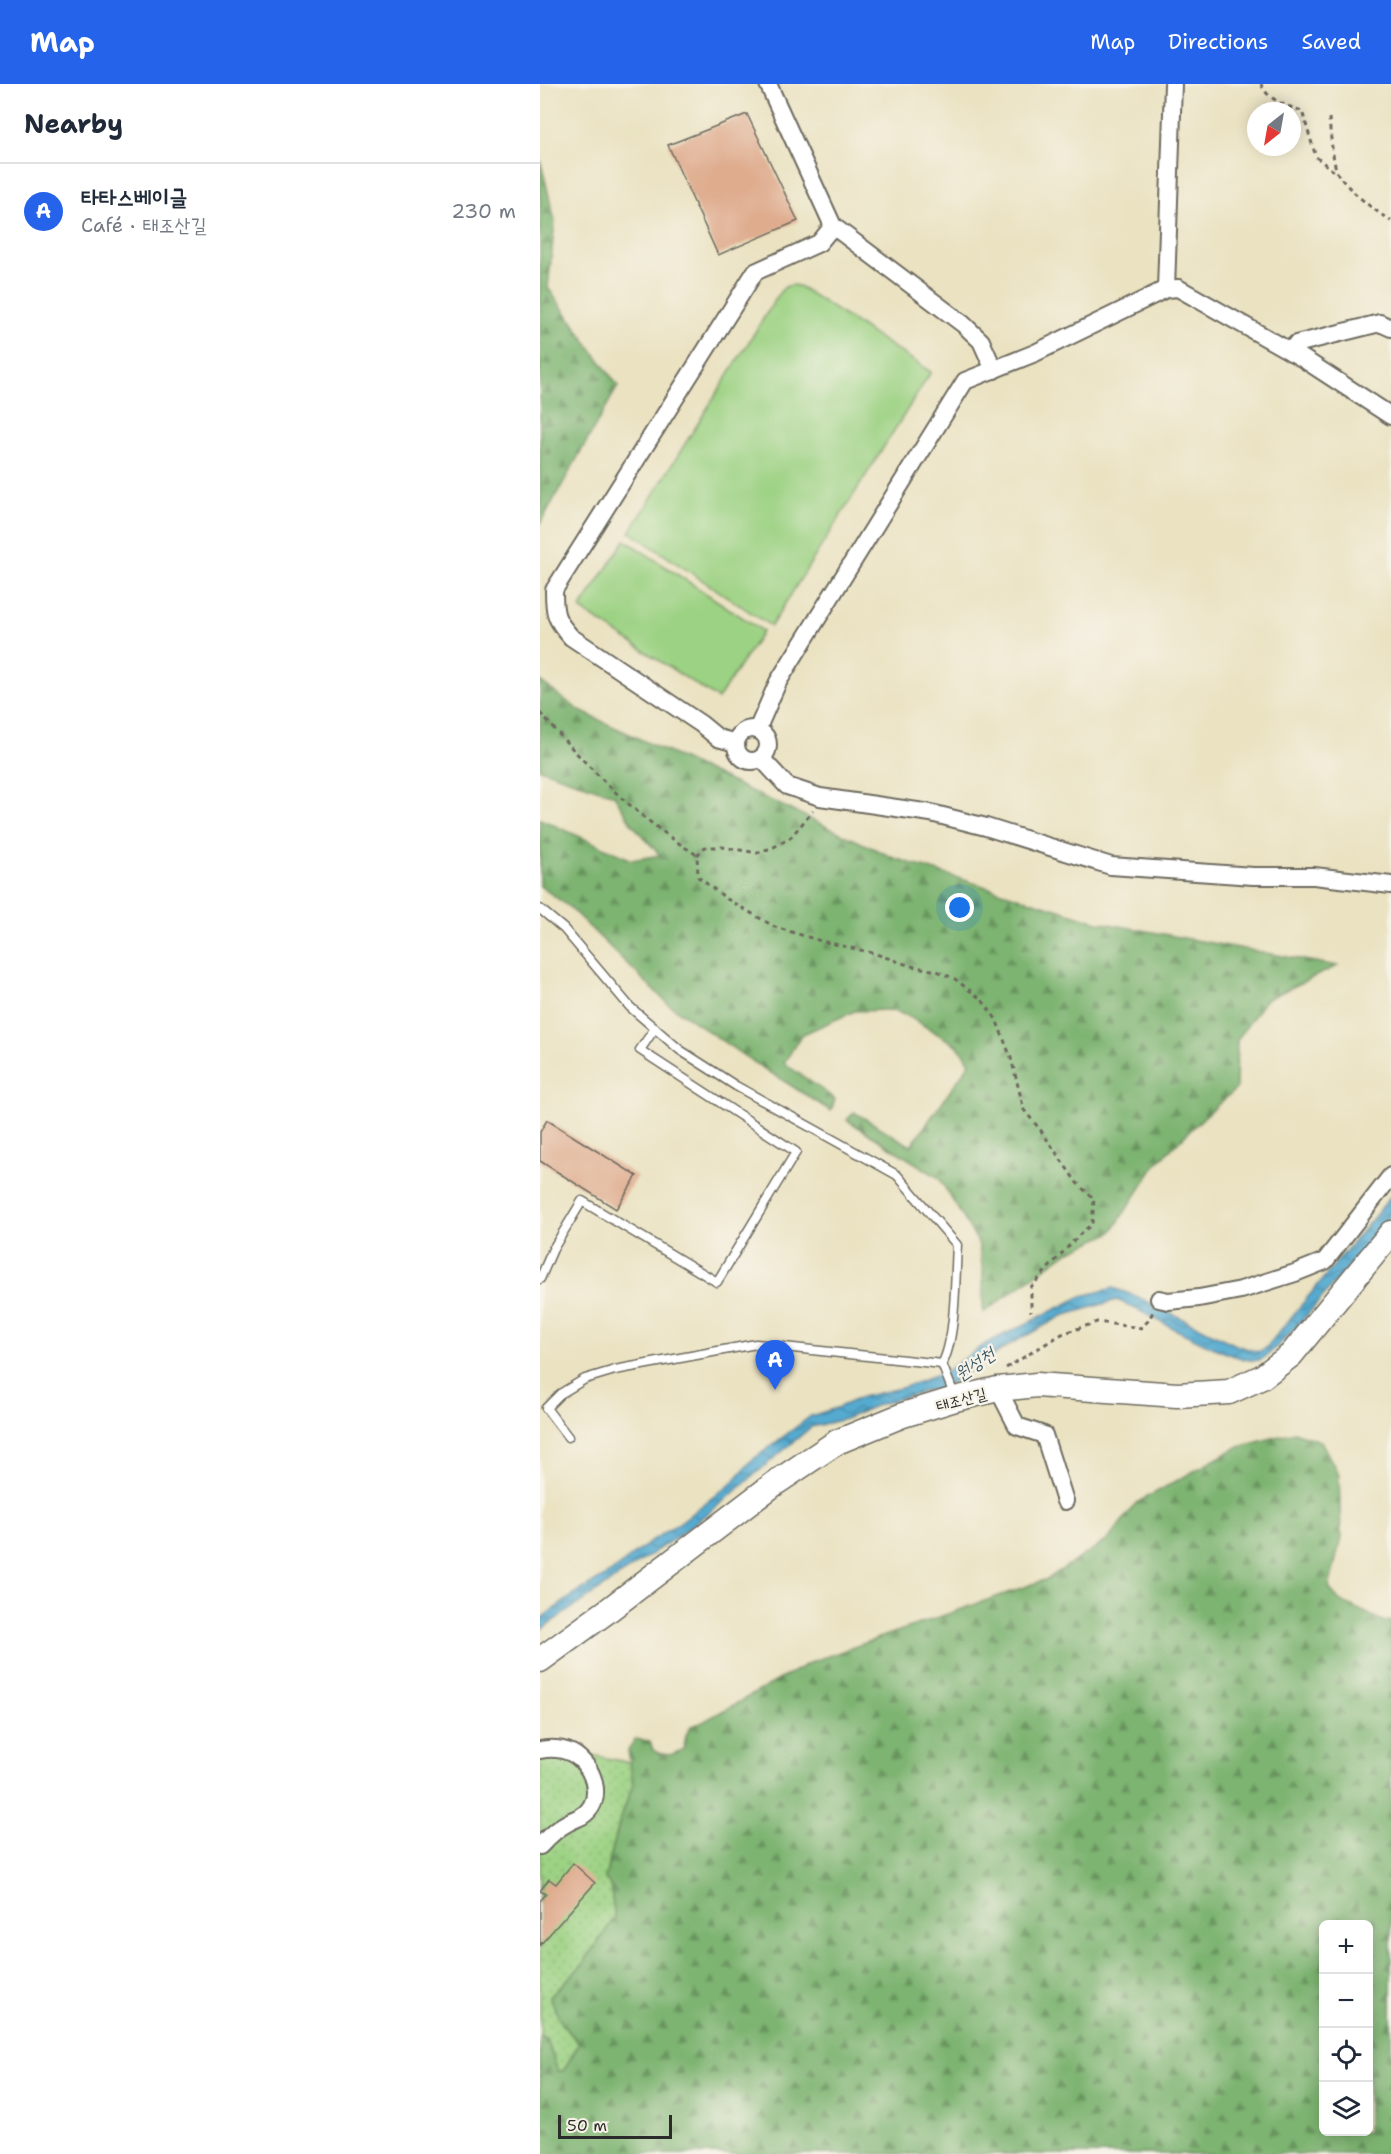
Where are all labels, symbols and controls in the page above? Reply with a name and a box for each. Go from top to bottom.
text: Map [30,23,95,61]
text: Map [1090,28,1135,56]
text: Directions [1168,28,1268,56]
text: Saved [1301,28,1361,56]
north arrow [1247,102,1301,156]
text: Nearby [24,106,123,141]
text: 타타스베이글 [81,183,187,212]
text: A [36,198,51,224]
text: 230 m [451,198,516,224]
text: Café · 태조산길 [81,212,207,238]
your location [945,893,974,922]
pin: A [756,1340,794,1390]
water label: 원성천 [950,1341,1001,1386]
street label: 태조산길 [934,1383,989,1416]
map controls [1319,1920,1373,2136]
button: + [1319,1920,1373,1974]
button: − [1319,1974,1373,2028]
button: locate [1319,2028,1373,2082]
button: layers [1319,2082,1373,2136]
scale bar [558,2112,672,2140]
text: 50 m [567,2115,607,2136]

